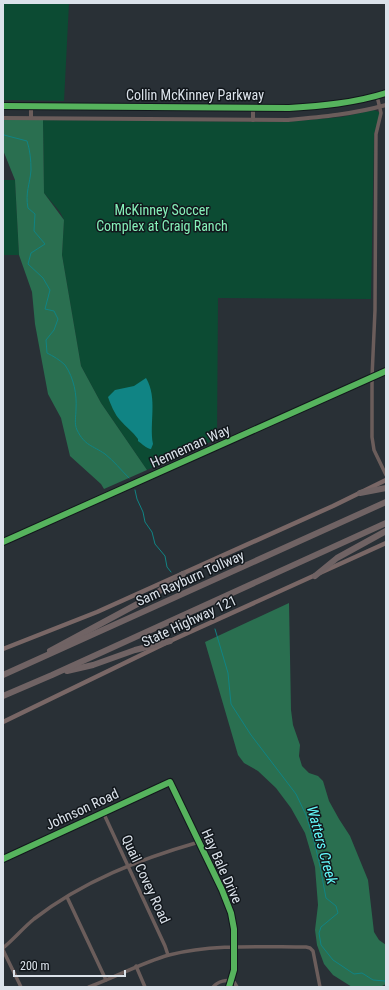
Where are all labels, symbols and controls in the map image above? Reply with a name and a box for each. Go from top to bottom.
street label: Collin McKinney Parkway [126,87,264,103]
park label: McKinney Soccer Complex at Craig Ranch [96,202,228,234]
street label: Henneman Way [148,421,232,471]
street label: Sam Rayburn Tollway [133,547,247,609]
street label: State Highway 121 [139,592,239,650]
street label: Johnson Road [43,785,121,833]
water label: Watters Creek [303,804,341,887]
street label: Hay Bale Drive [199,826,246,906]
street label: Quail Covey Road [118,832,174,926]
scale bar [14,952,125,978]
text: 200 m [20,959,50,973]

